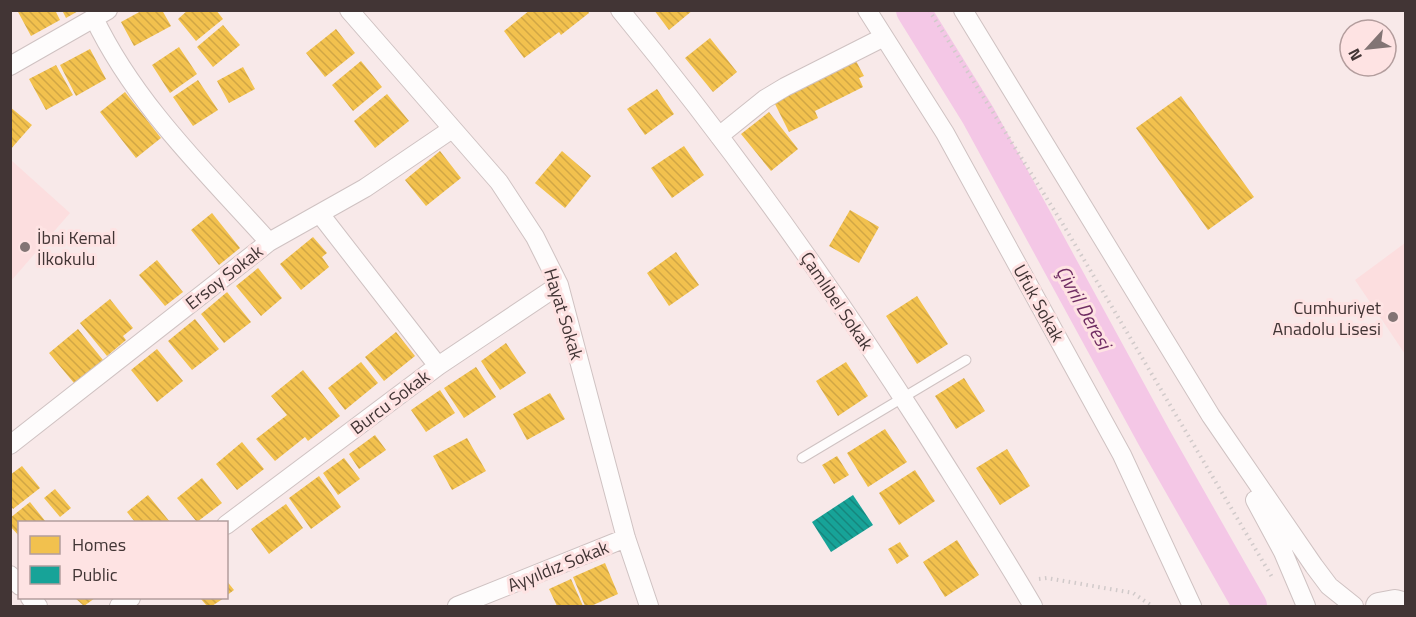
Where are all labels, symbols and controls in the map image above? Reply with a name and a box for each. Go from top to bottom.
north arrow [1338,18,1398,78]
text: N [1341,44,1368,65]
place label: İbni Kemal İlkokulu [37,224,116,272]
street label: Ersoy Sokak [179,238,269,316]
marker: İbni Kemal İlkokulu [18,240,32,254]
street label: Çamlıbel Sokak [794,246,880,356]
street label: Ufuk Sokak [1007,259,1072,347]
water label: Çivril Deresi [1048,259,1121,357]
street label: Hayat Sokak [537,265,591,363]
place label: Cumhuriyet Anadolu Lisesi [1273,294,1382,342]
marker: Cumhuriyet Anadolu Lisesi [1386,310,1400,324]
street label: Burcu Sokak [345,363,436,441]
legend [18,521,228,599]
text: Homes [72,531,126,558]
street label: Ayyıldız Sokak [503,533,613,599]
text: Public [72,561,118,588]

